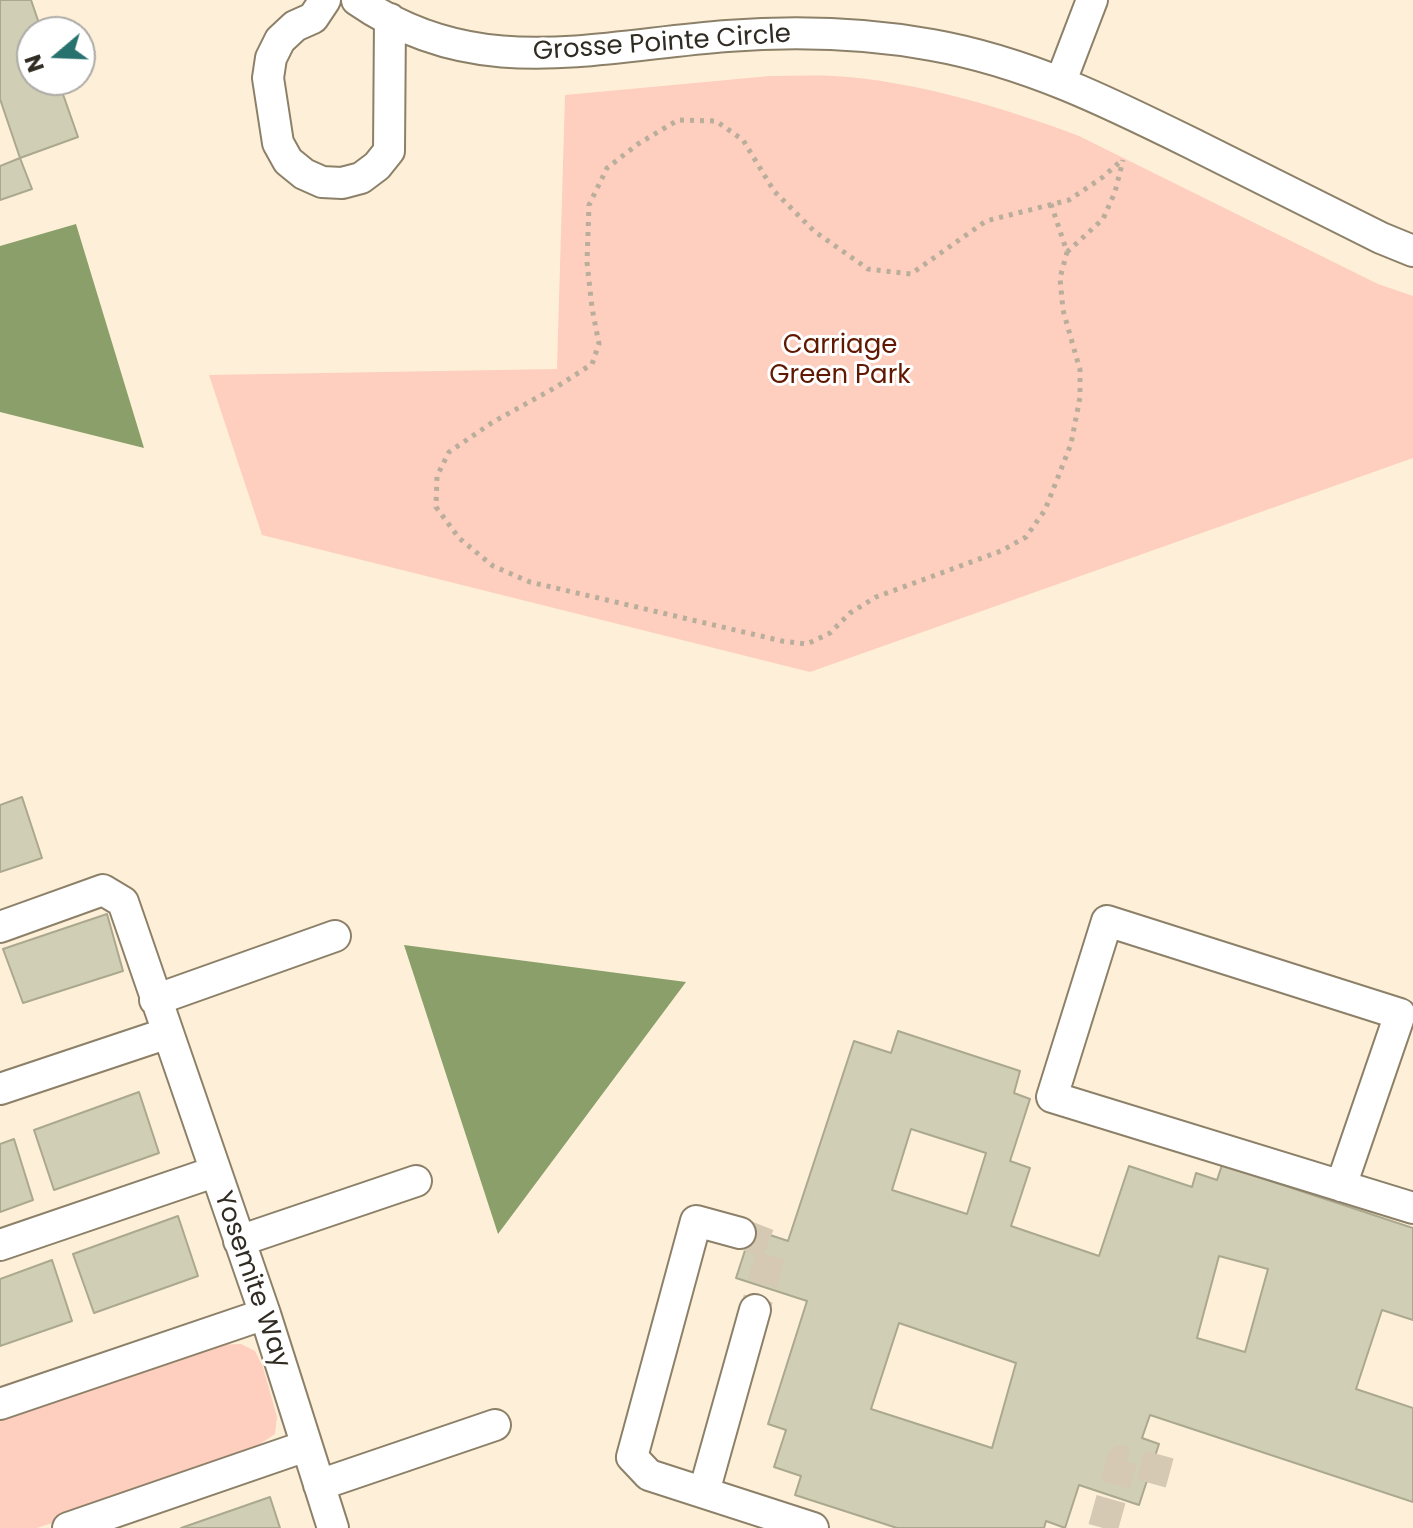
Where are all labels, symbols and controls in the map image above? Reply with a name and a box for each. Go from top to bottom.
north arrow [16,16,96,96]
street label: Grosse Pointe Circle [532,19,792,69]
text: N [17,50,52,76]
park label: Carriage Green Park [769,330,911,392]
street label: Yosemite Way [206,1188,296,1372]

